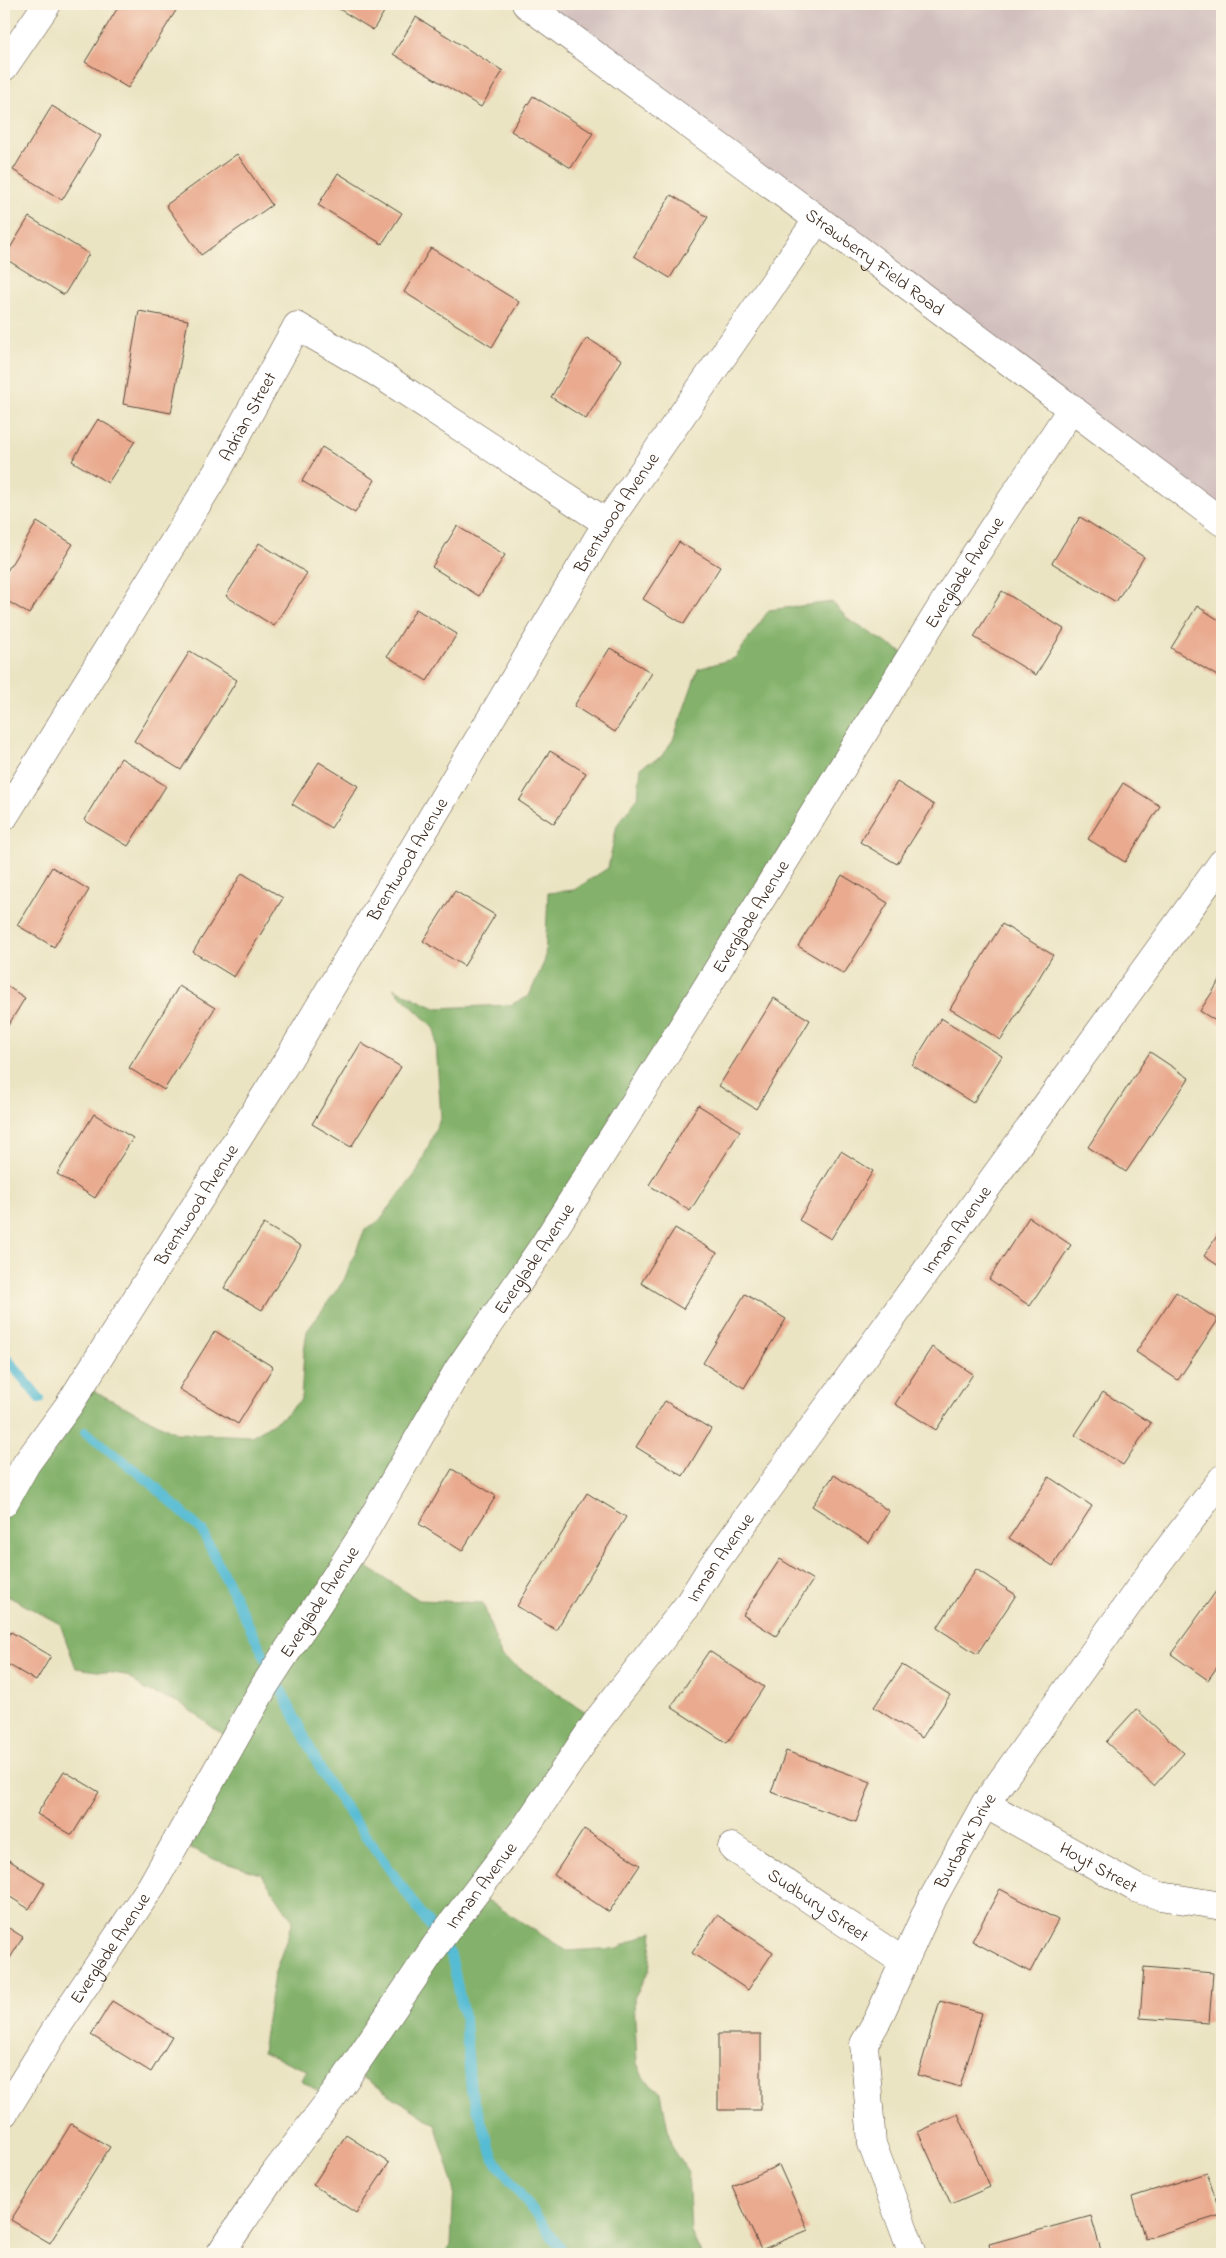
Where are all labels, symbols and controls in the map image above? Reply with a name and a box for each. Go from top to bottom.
street label: Strawberry Field Road [799,203,949,324]
street label: Adrian Street [214,368,284,467]
street label: Brentwood Avenue [569,447,668,580]
street label: Everglade Avenue [920,511,1012,634]
street label: Brentwood Avenue [362,793,456,928]
street label: Everglade Avenue [707,855,798,979]
street label: Brentwood Avenue [149,1139,247,1272]
street label: Inman Avenue [917,1180,999,1281]
street label: Everglade Avenue [489,1198,583,1320]
street label: Inman Avenue [682,1507,762,1608]
street label: Everglade Avenue [275,1541,367,1664]
street label: Burbank Drive [929,1788,1004,1895]
street label: Inman Avenue [441,1837,525,1936]
street label: Hoyt Street [1054,1837,1142,1901]
street label: Sudbury Street [761,1863,873,1950]
street label: Everglade Avenue [65,1888,159,2010]

